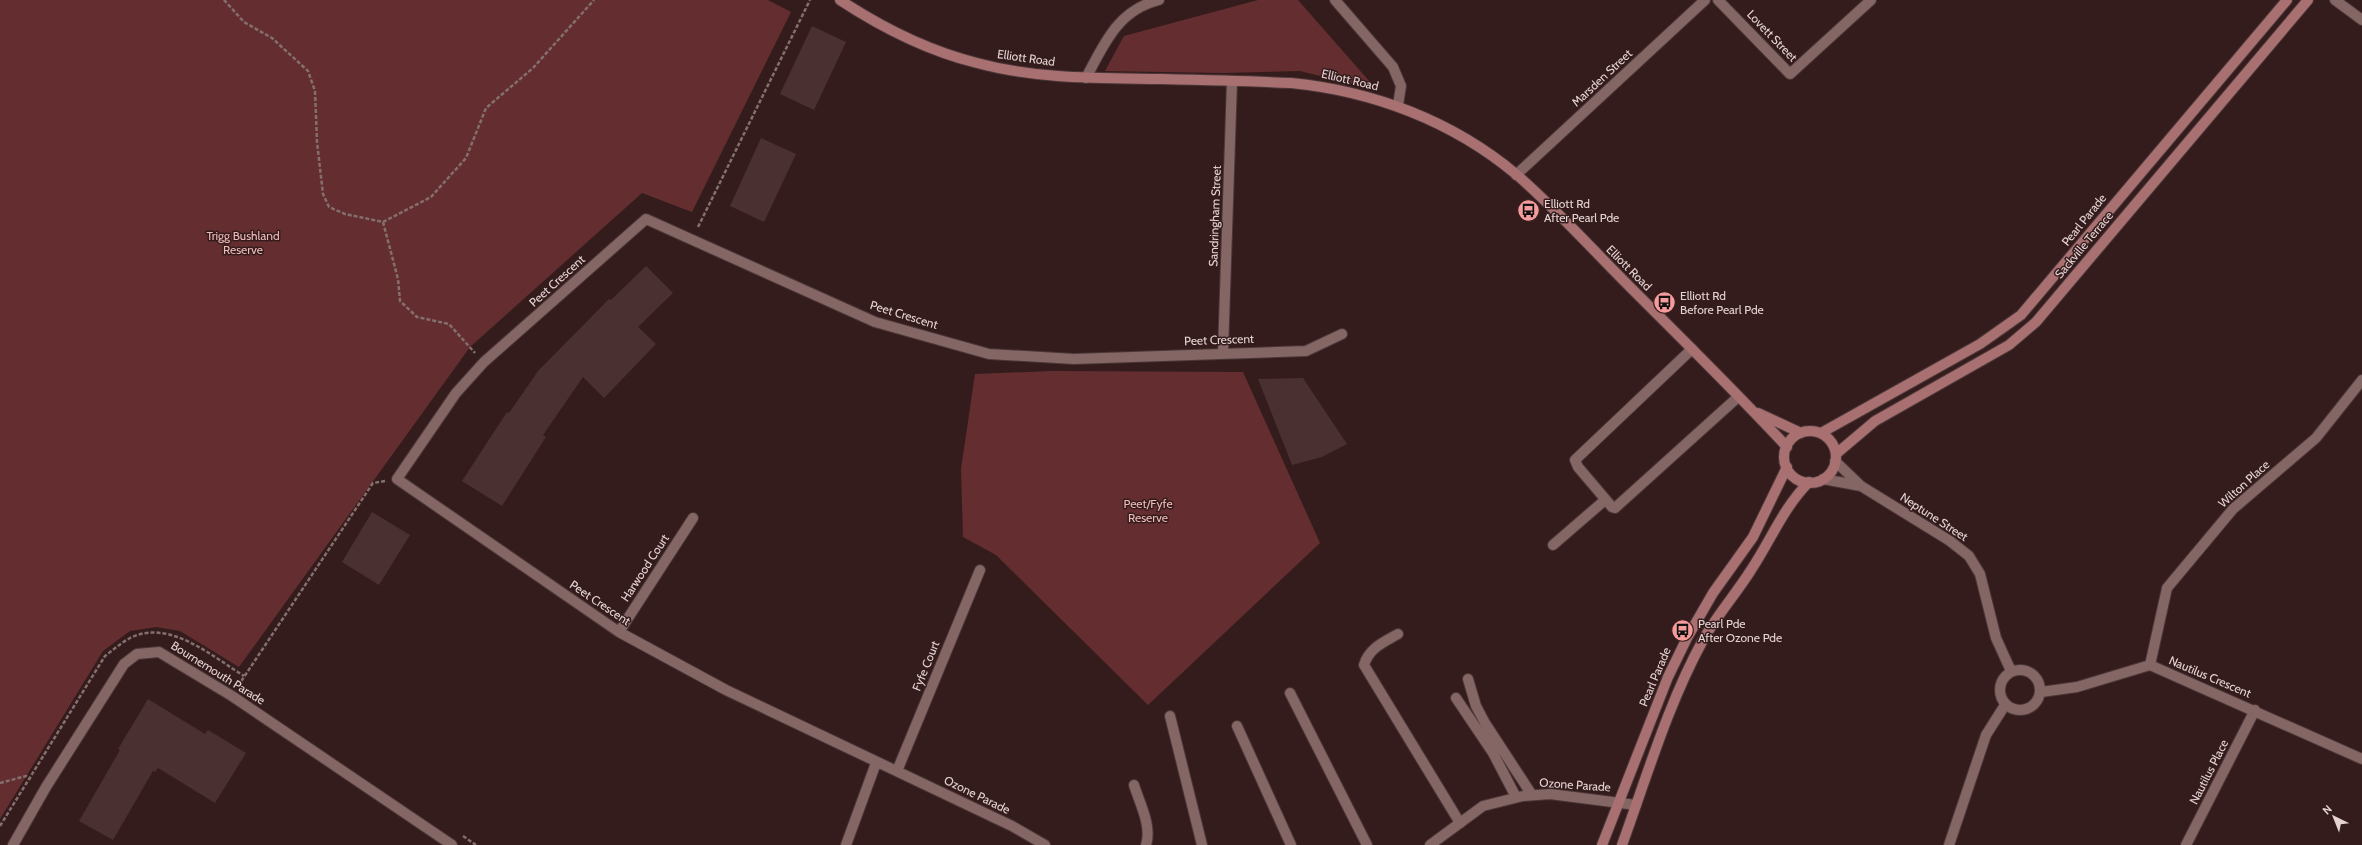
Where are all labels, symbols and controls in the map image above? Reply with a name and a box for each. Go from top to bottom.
street label: Lovett Street [1744,7,1801,65]
street label: Elliott Road [996,46,1056,69]
street label: Marsden Street [1568,46,1635,109]
street label: Elliott Road [1320,66,1380,93]
street label: Sandringham Street [1205,165,1224,267]
street label: Pearl Parade [2058,191,2109,249]
place label: Elliott Rd After Pearl Pde [1544,196,1619,225]
bus stop icon: Elliott Rd After Pearl Pde [1515,198,1541,224]
street label: Sackville Terrace [2051,208,2116,281]
park label: Trigg Bushland Reserve [206,228,280,257]
street label: Elliott Road [1603,242,1655,294]
street label: Peet Crescent [526,252,588,310]
place label: Elliott Rd Before Pearl Pde [1680,288,1764,317]
bus stop icon: Elliott Rd Before Pearl Pde [1652,290,1678,316]
street label: Peet Crescent [868,297,940,332]
street label: Peet Crescent [1184,331,1254,348]
street label: Wilton Place [2215,457,2272,510]
street label: Neptune Street [1898,489,1971,544]
park label: Peet/Fyfe Reserve [1123,496,1173,525]
street label: Harwood Court [617,531,672,604]
street label: Peet Crescent [567,577,633,628]
place label: Pearl Pde After Ozone Pde [1698,616,1782,645]
bus stop icon: Pearl Pde After Ozone Pde [1669,618,1695,644]
street label: Bournemouth Parade [168,638,268,708]
street label: Fyfe Court [909,638,942,693]
street label: Pearl Parade [1635,645,1674,709]
street label: Nautilus Crescent [2167,652,2254,701]
street label: Nautilus Place [2186,737,2231,807]
street label: Ozone Parade [942,772,1013,817]
street label: Ozone Parade [1539,775,1611,794]
north arrow [2314,797,2354,837]
text: N [2320,802,2335,817]

